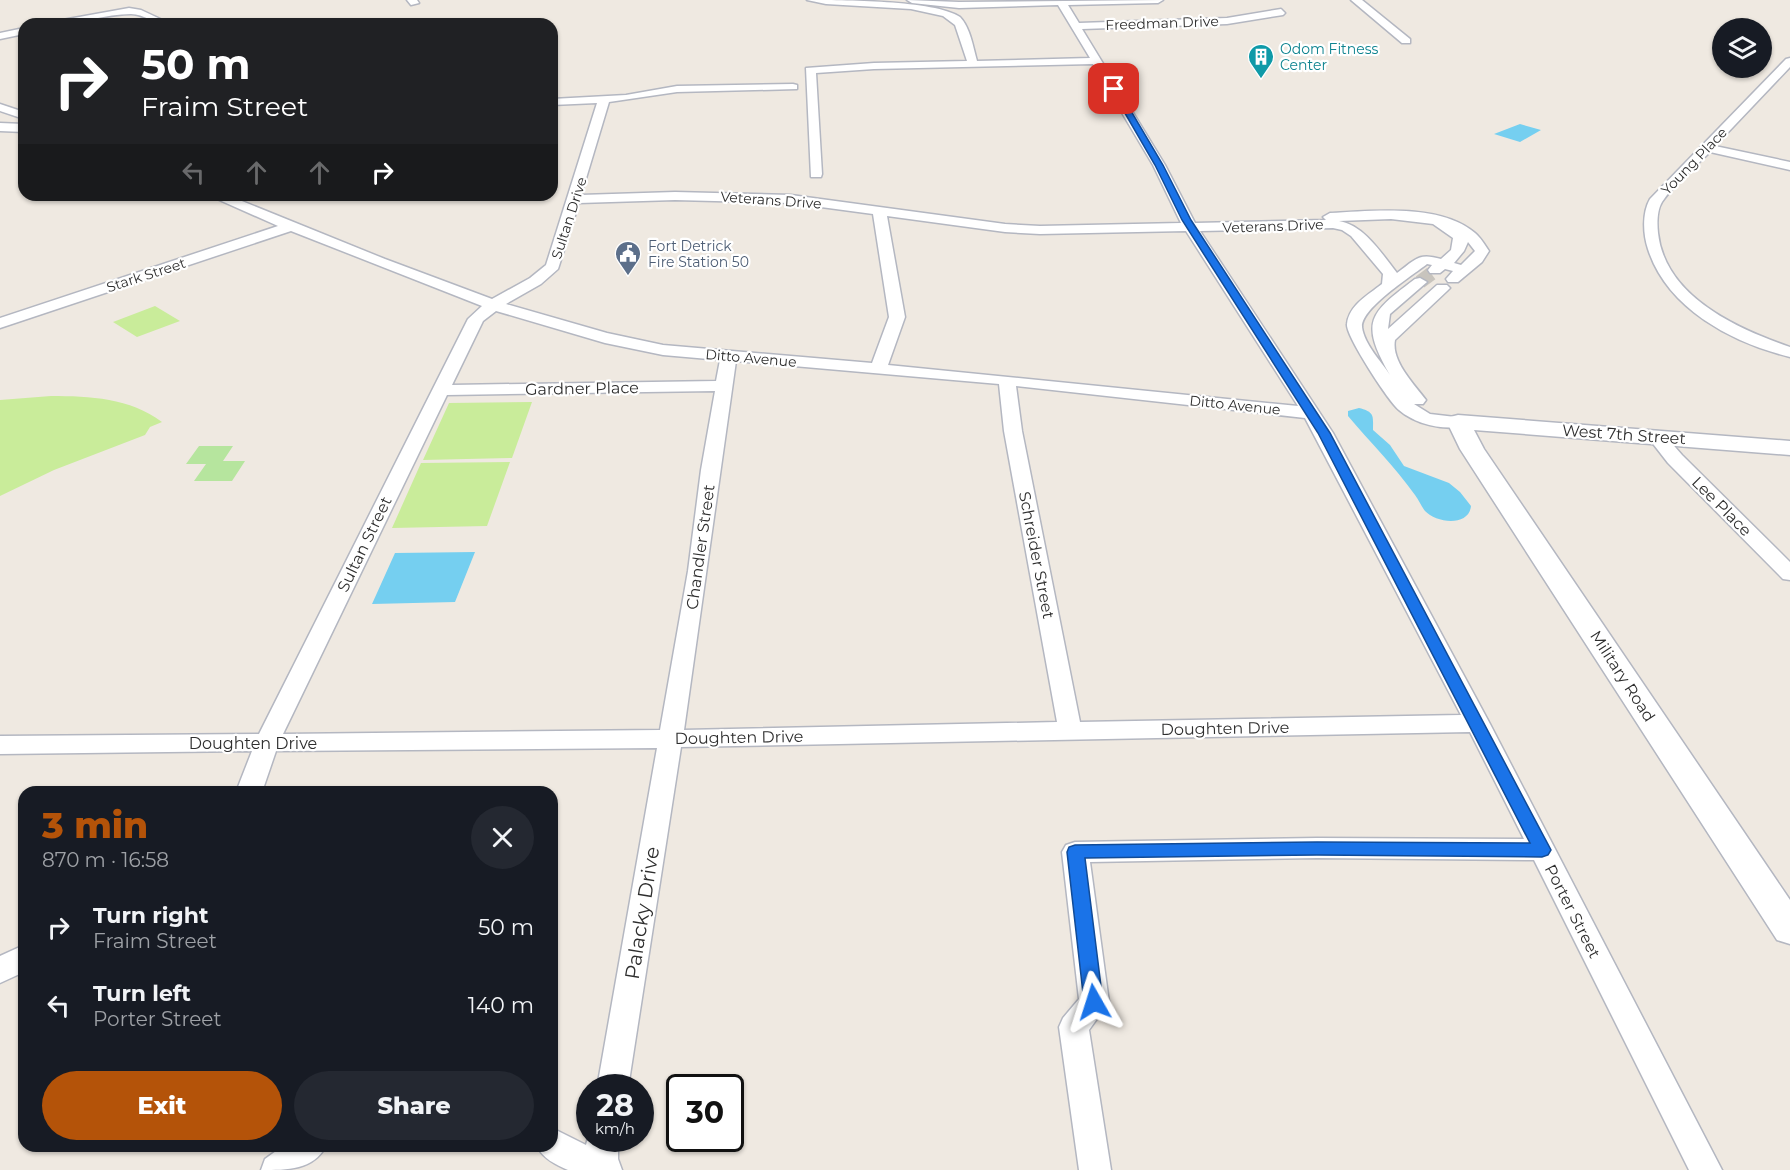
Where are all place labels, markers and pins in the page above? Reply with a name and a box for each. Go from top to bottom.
place label: Odom Fitness Center [1280,40,1378,74]
building icon: Odom Fitness Center [1246,42,1276,80]
pin [1088,63,1139,114]
place label: Fort Detrick Fire Station 50 [648,237,749,271]
public building icon: Fort Detrick Fire Station 50 [613,239,643,277]

